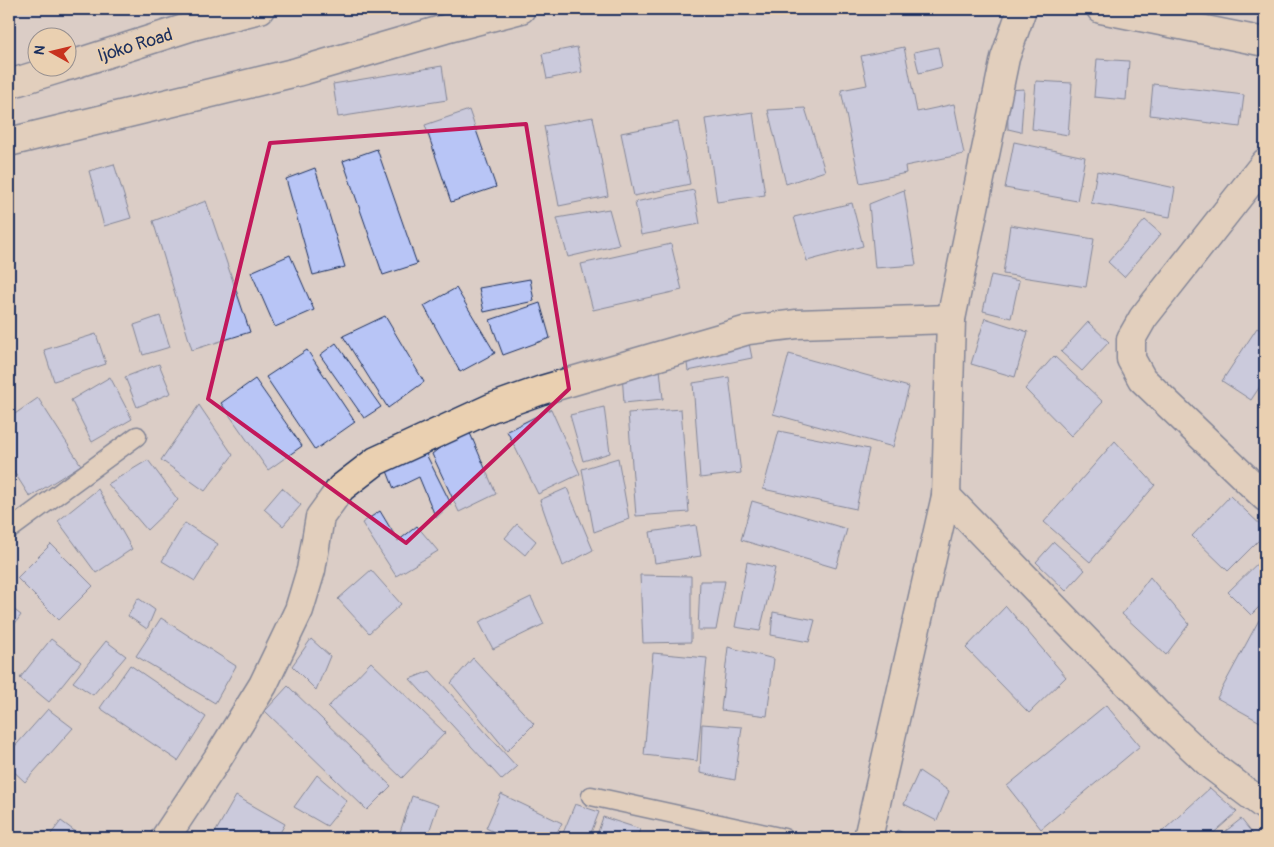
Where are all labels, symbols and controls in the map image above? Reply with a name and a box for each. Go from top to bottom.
street label: Ijoko Road [95,23,175,68]
north arrow [28,28,78,78]
text: N [31,44,49,56]

